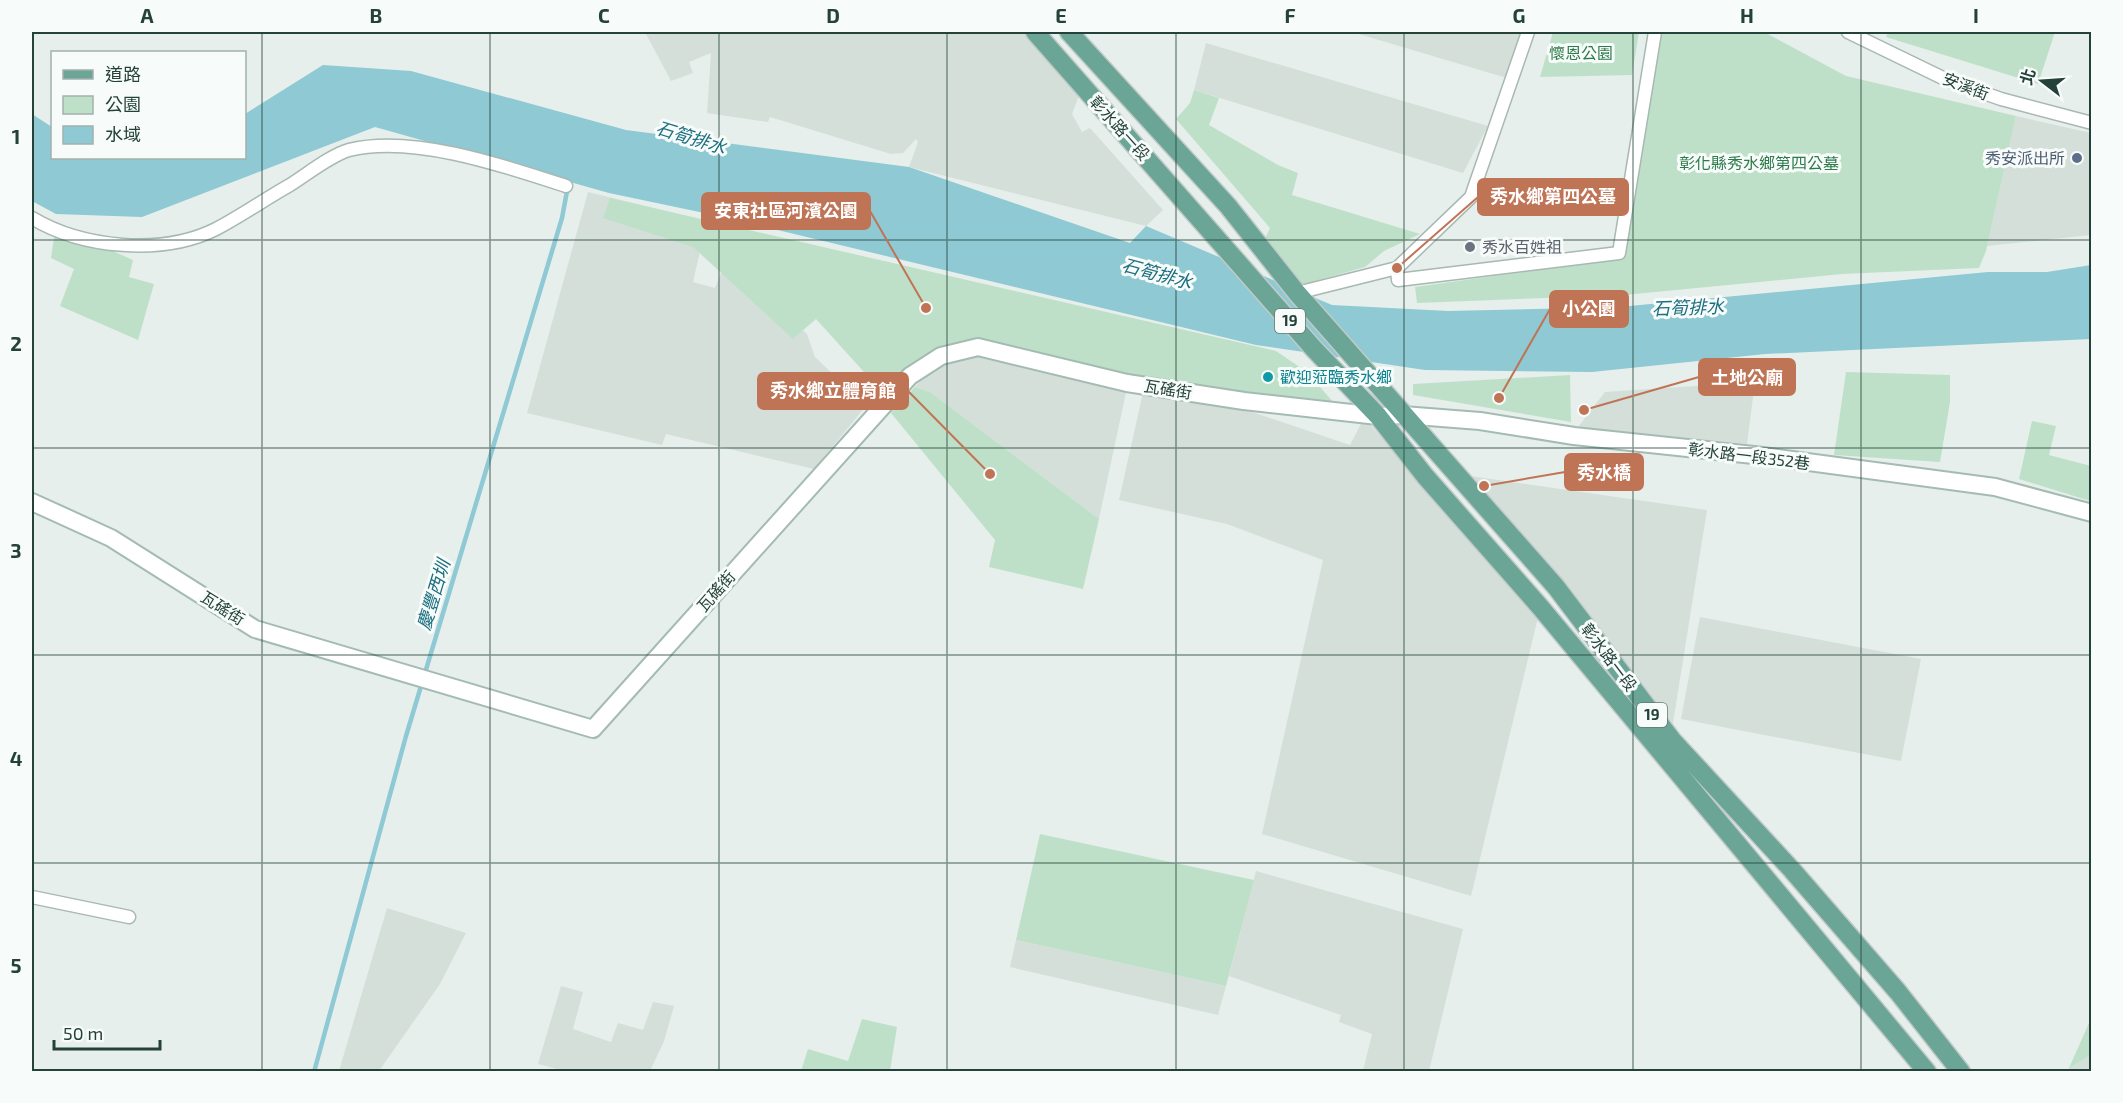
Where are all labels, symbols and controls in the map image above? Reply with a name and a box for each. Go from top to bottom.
text: A [140,3,154,27]
text: B [370,3,382,27]
text: C [598,3,610,27]
text: D [826,3,840,27]
text: E [1055,3,1067,27]
text: F [1284,3,1296,27]
text: G [1513,3,1525,27]
text: H [1740,3,1754,27]
text: I [1973,3,1979,27]
park label: 懷恩公園 [1549,43,1613,62]
legend [51,51,246,159]
north arrow [2012,51,2072,111]
text: 道路 [105,63,141,85]
text: 北 [2016,66,2039,87]
street label: 安溪街 [1940,68,1992,103]
street label: 彰水路一段 [1087,92,1154,164]
text: 公園 [105,93,141,115]
water label: 石筍排水 [654,116,730,158]
text: 水域 [105,123,141,145]
text: 1 [12,124,20,148]
place label: 秀安派出所 [1985,148,2065,167]
marker: 秀安派出所 [2070,151,2084,165]
park label: 彰化縣秀水鄉第四公墓 [1679,153,1839,172]
callout: 秀水鄉第四公墓 [1478,179,1628,215]
text: 秀水鄉第四公墓 [1490,185,1616,207]
callout: 安東社區河濱公園 [702,193,870,229]
text: 安東社區河濱公園 [714,199,858,221]
place label: 秀水百姓祖 [1482,237,1562,256]
marker: 秀水百姓祖 [1463,240,1477,254]
water label: 石筍排水 [1120,253,1196,293]
callout: 小公園 [1550,291,1628,327]
water label: 石筍排水 [1652,295,1725,319]
text: 小公園 [1562,297,1616,319]
road number: 19 [1275,309,1305,333]
text: 2 [10,331,22,355]
callout: 土地公廟 [1699,359,1795,395]
text: 土地公廟 [1711,366,1783,388]
place label: 歡迎蒞臨秀水鄉 [1280,367,1392,386]
marker: 歡迎蒞臨秀水鄉 [1261,370,1275,384]
callout: 秀水鄉立體育館 [758,373,908,409]
street label: 瓦磘街 [1143,375,1193,402]
text: 秀水鄉立體育館 [770,379,896,401]
street label: 彰水路一段352巷 [1687,439,1811,472]
callout: 秀水橋 [1565,454,1643,490]
text: 秀水橋 [1577,461,1631,483]
text: 3 [10,538,22,562]
water label: 慶豐西圳 [412,554,455,632]
street label: 瓦磘街 [693,566,739,615]
street label: 瓦磘街 [198,587,249,628]
street label: 彰水路一段 [1578,619,1641,694]
road number: 19 [1637,703,1667,727]
text: 4 [10,746,23,770]
text: 5 [10,953,22,977]
scale bar [54,1013,160,1051]
text: 50 m [63,1022,103,1044]

